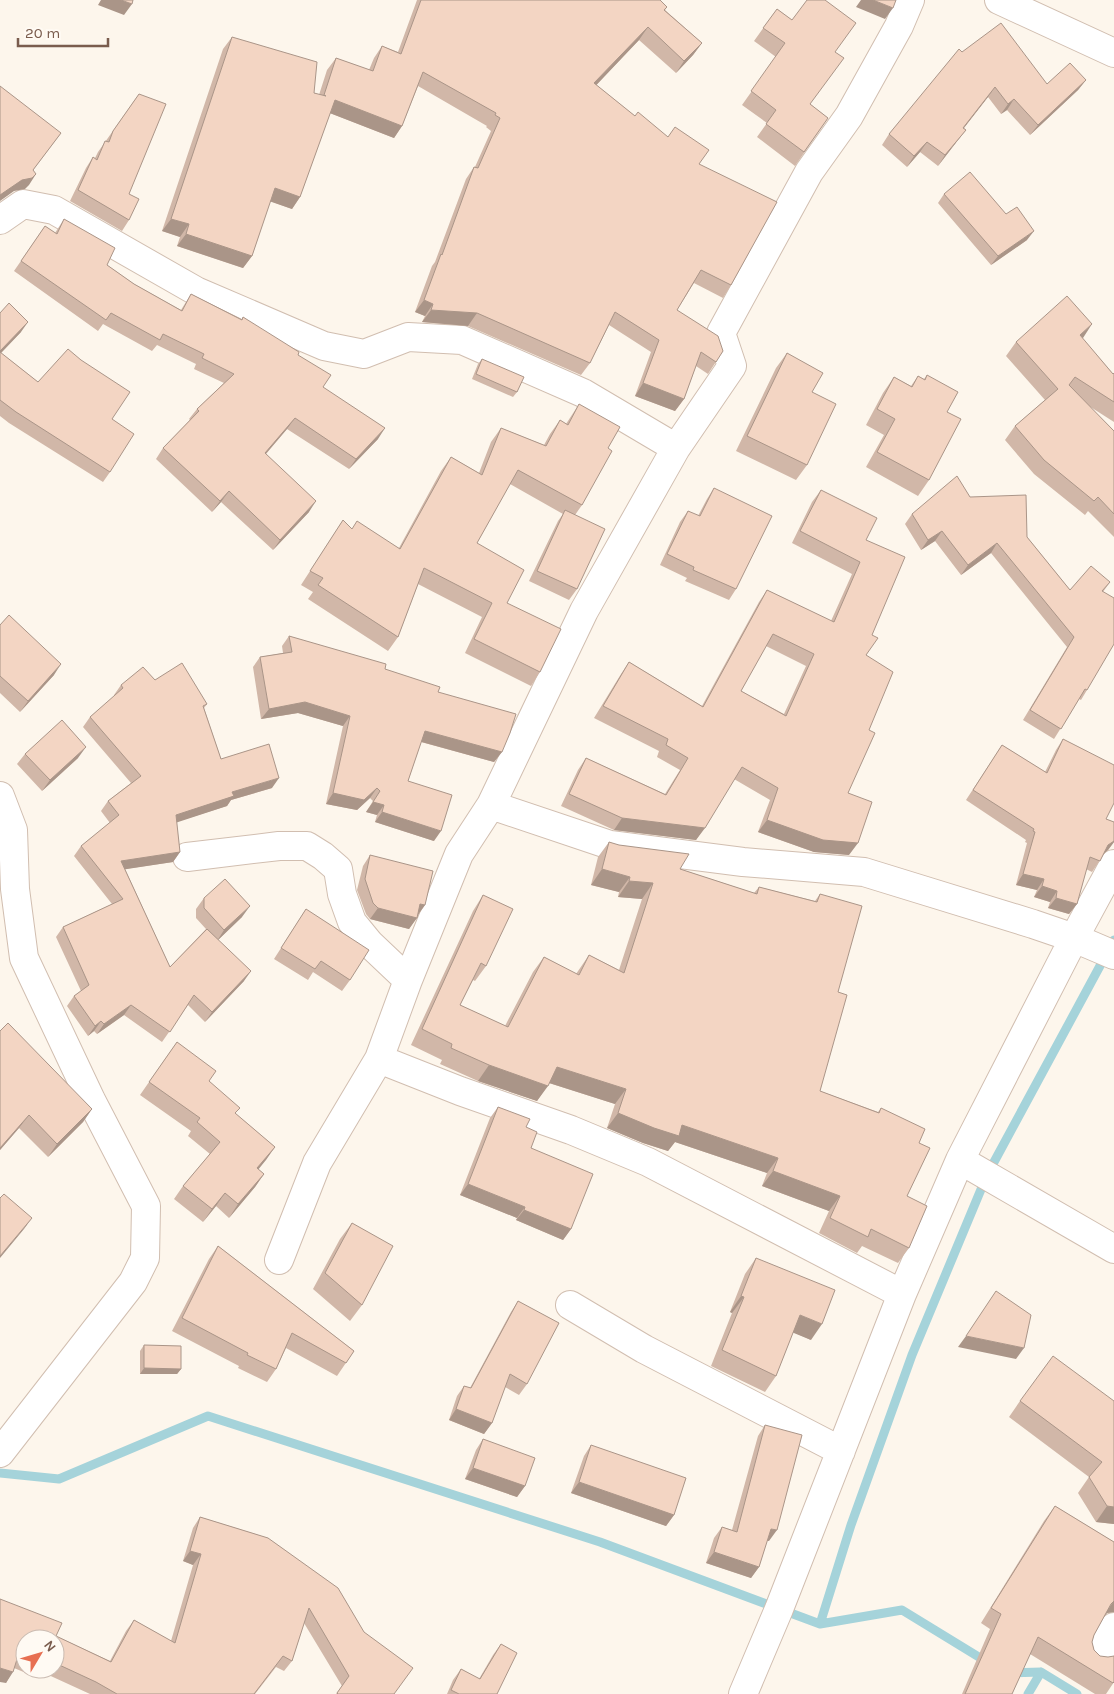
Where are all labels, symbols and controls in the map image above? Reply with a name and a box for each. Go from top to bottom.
scale bar [18,15,108,47]
text: 20 m [25,24,60,42]
north arrow [15,1629,65,1679]
text: N [40,1637,60,1655]

